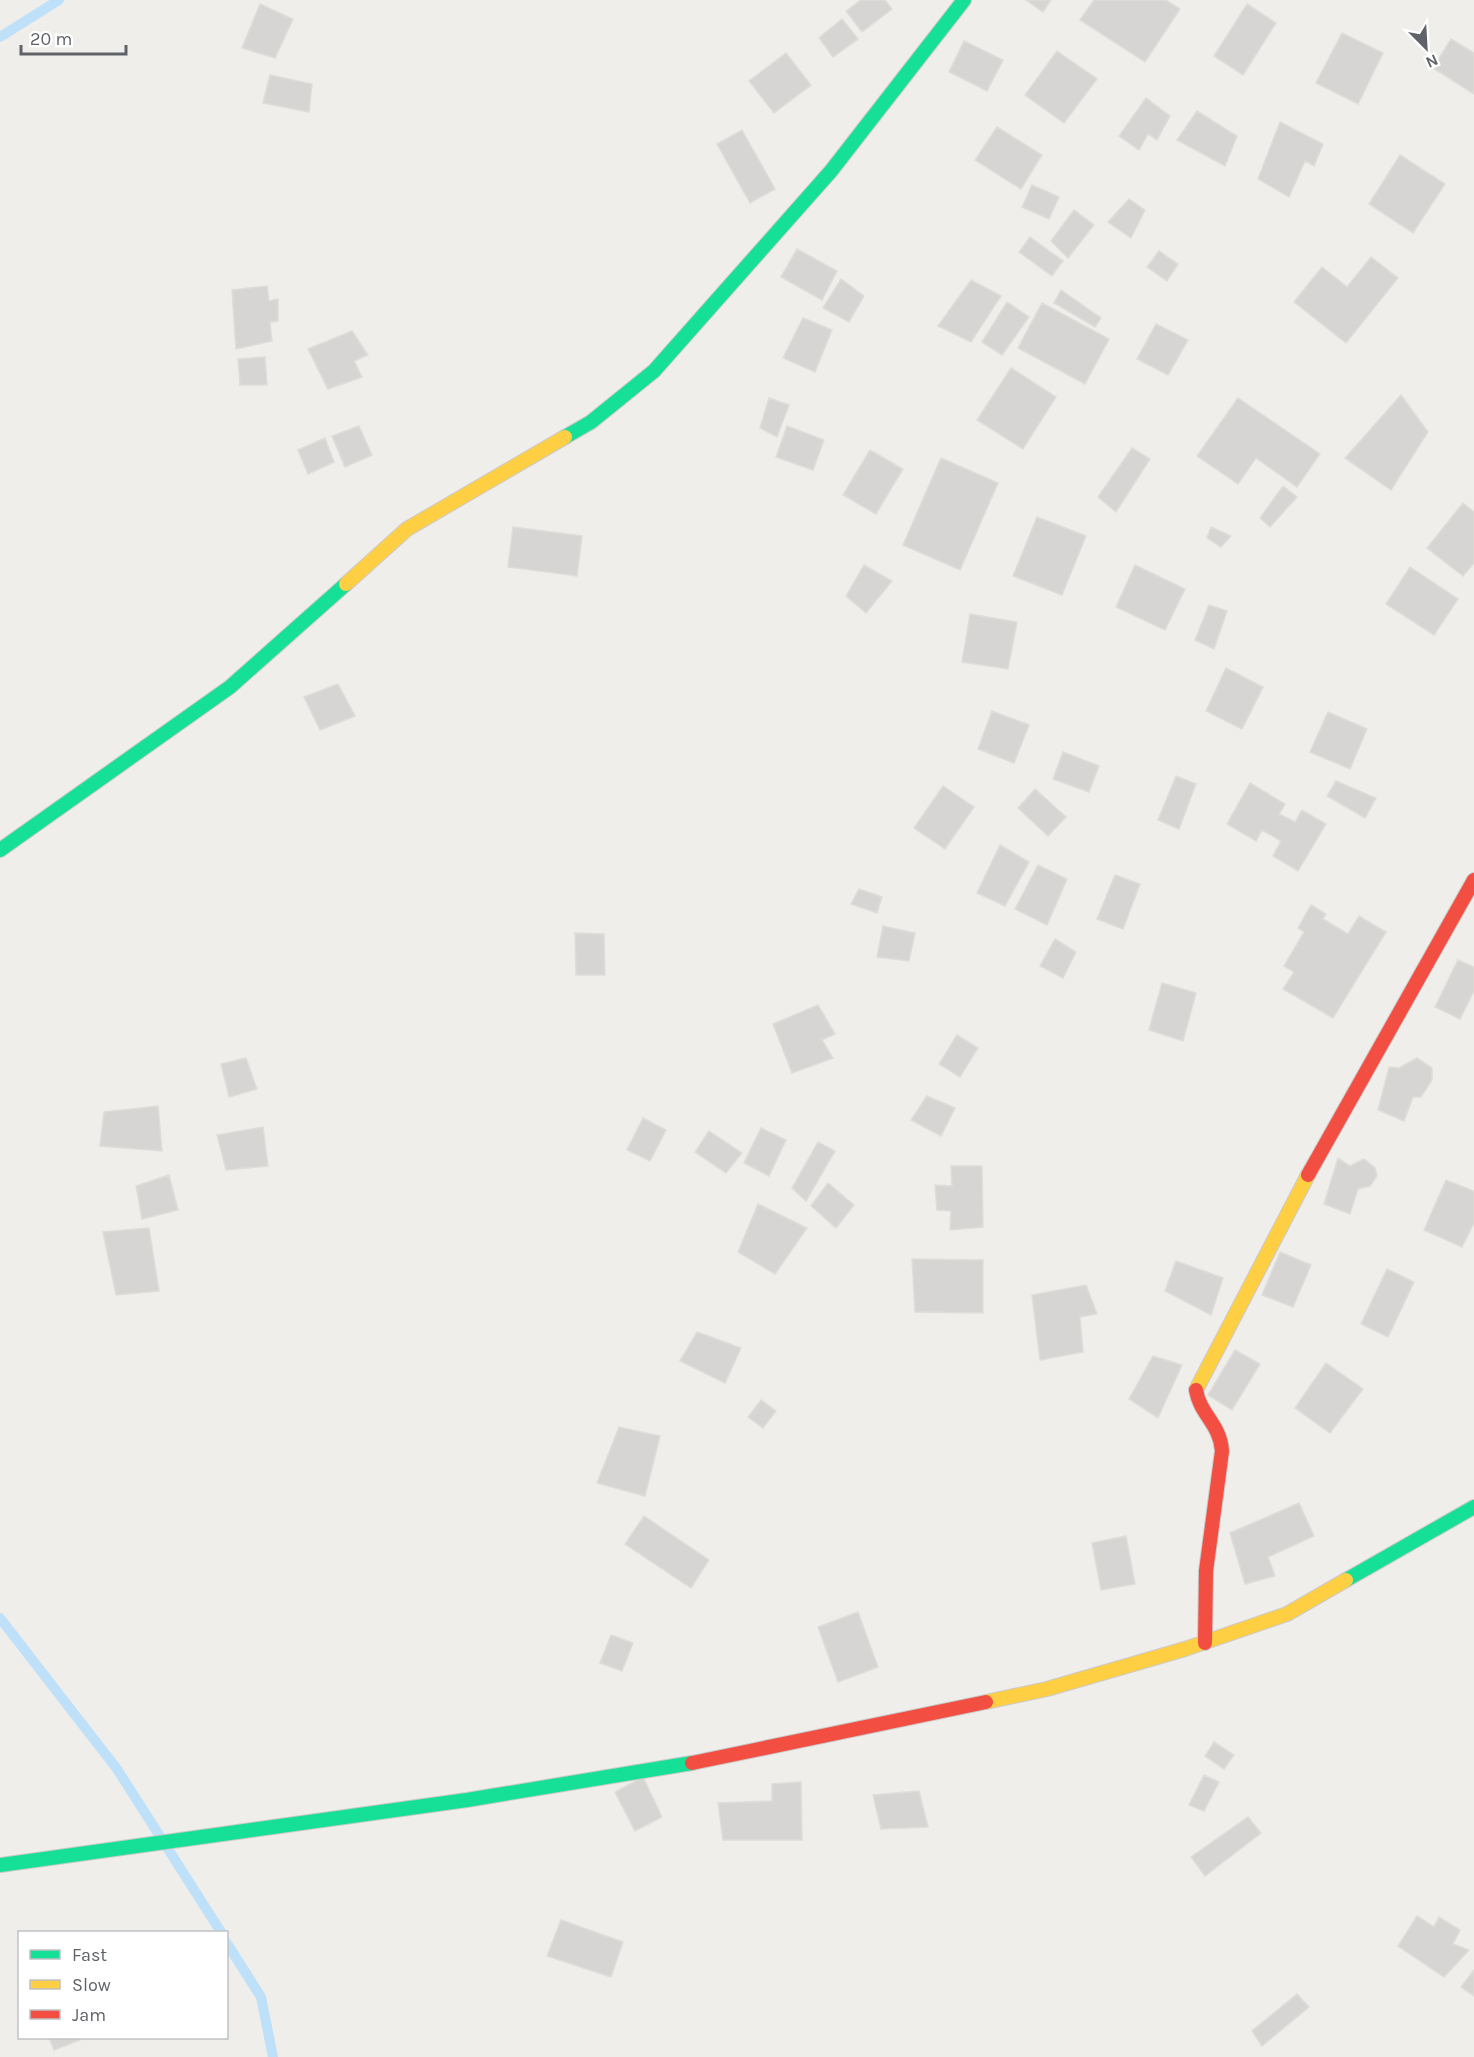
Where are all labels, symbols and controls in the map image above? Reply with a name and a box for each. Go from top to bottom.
scale bar [21,18,126,56]
north arrow [1396,18,1456,78]
text: 20 m [30,28,72,50]
text: N [1423,50,1441,72]
legend [18,1931,228,2039]
text: Fast [72,1944,107,1966]
text: Slow [72,1974,111,1996]
text: Jam [72,2004,106,2026]

